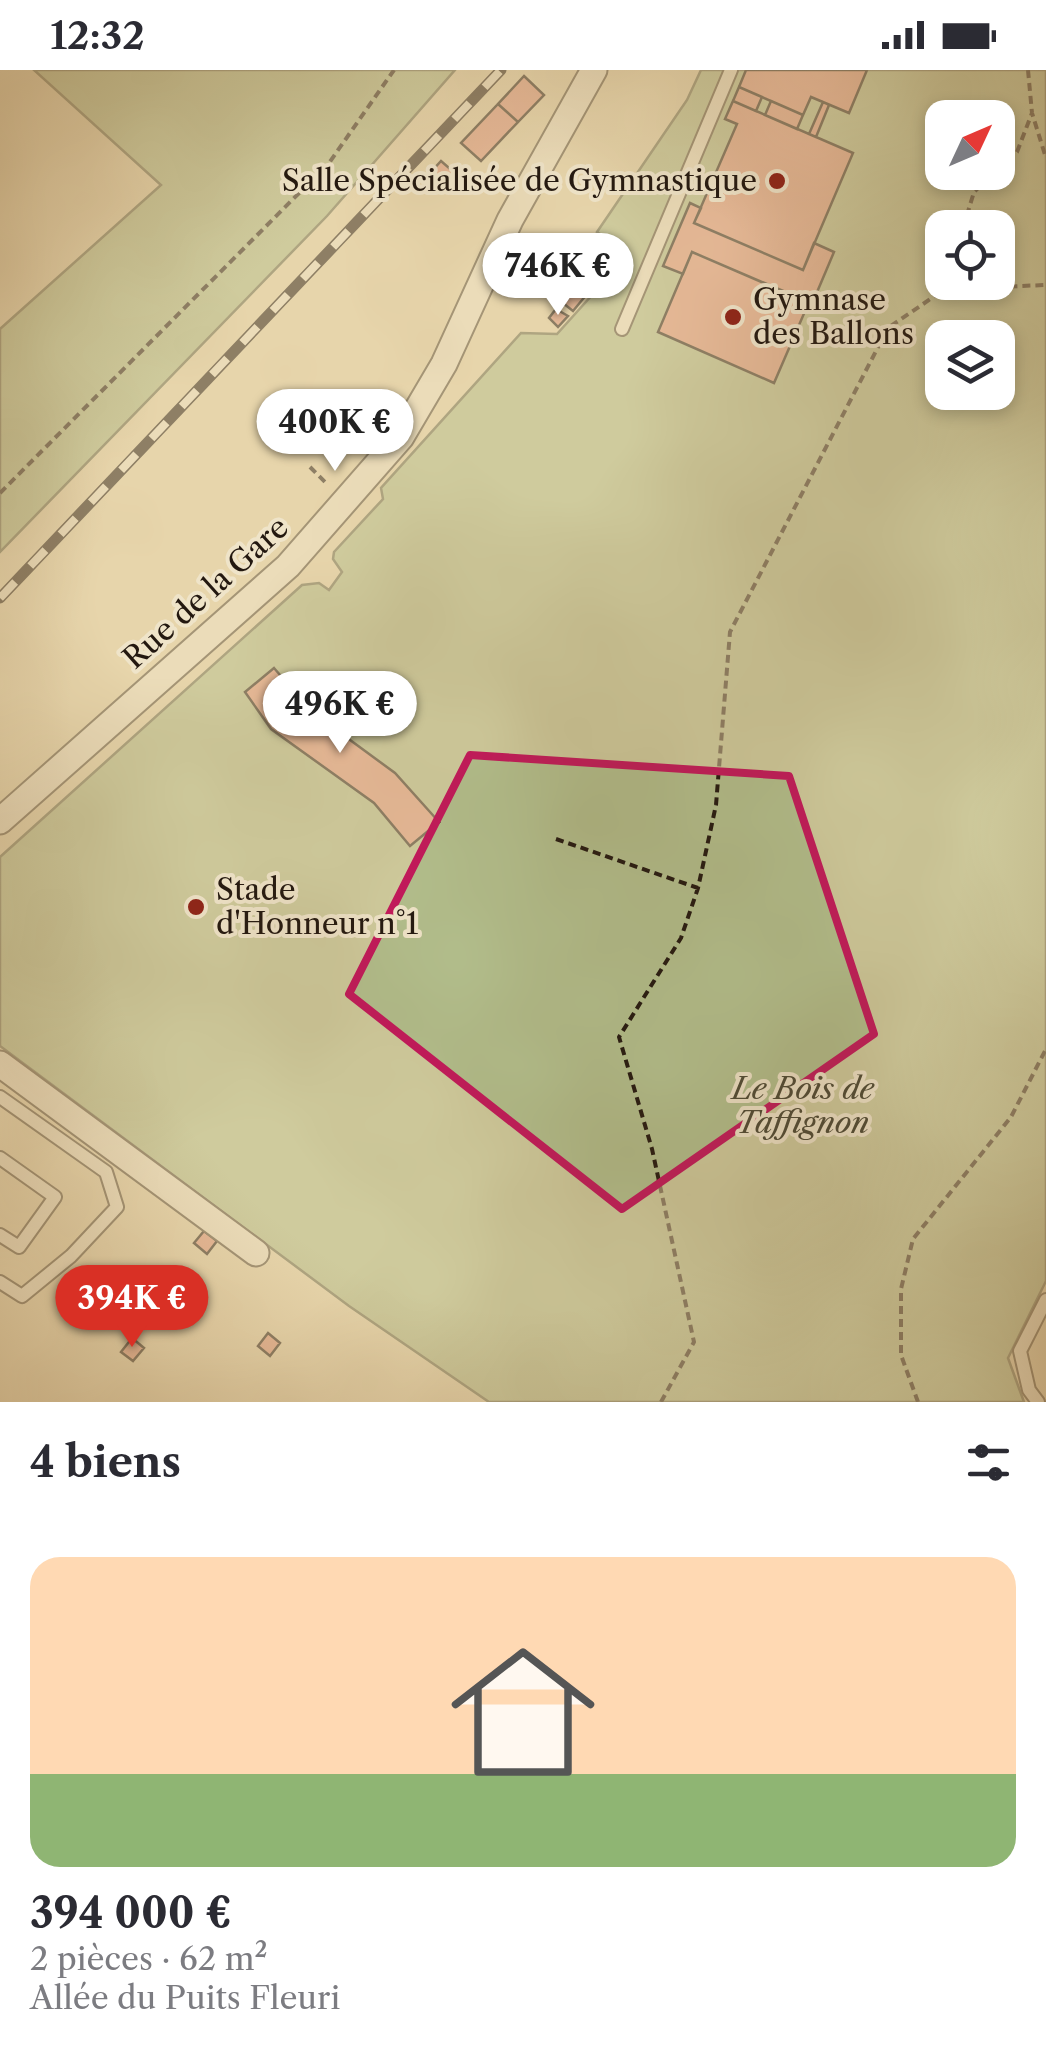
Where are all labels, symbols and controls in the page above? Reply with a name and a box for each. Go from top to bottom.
text: 12:32 [50,12,145,59]
north arrow [925,100,1015,190]
map controls [925,100,1015,410]
place label: Salle Spécialisée de Gymnastique [282,162,757,199]
marker: Salle Spécialisée de Gymnastique [766,170,788,192]
button: locate [925,210,1015,300]
pin: 746K € [477,233,639,318]
text: 746K € [505,246,611,285]
place label: Gymnase des Ballons [753,281,914,352]
marker: Gymnase des Ballons [722,306,744,328]
button: layers [925,320,1015,410]
pin: 400K € [254,389,416,474]
text: 400K € [279,402,391,441]
street label: Rue de la Gare [115,509,296,677]
pin: 496K € [259,671,421,756]
text: 496K € [285,684,395,723]
place label: Stade d'Honneur n°1 [216,871,419,942]
marker: Stade d'Honneur n°1 [185,896,207,918]
park label: Le Bois de Taffignon [730,1070,875,1141]
pin: 394K € [51,1265,213,1350]
text: 394K € [77,1278,187,1317]
icon: filters [961,1435,1016,1490]
text: 4 biens [30,1436,181,1488]
icon: home [433,1622,613,1802]
text: 394 000 € [30,1887,232,1939]
text: 2 pièces · 62 m² [30,1939,268,1978]
text: Allée du Puits Fleuri [30,1978,340,2017]

